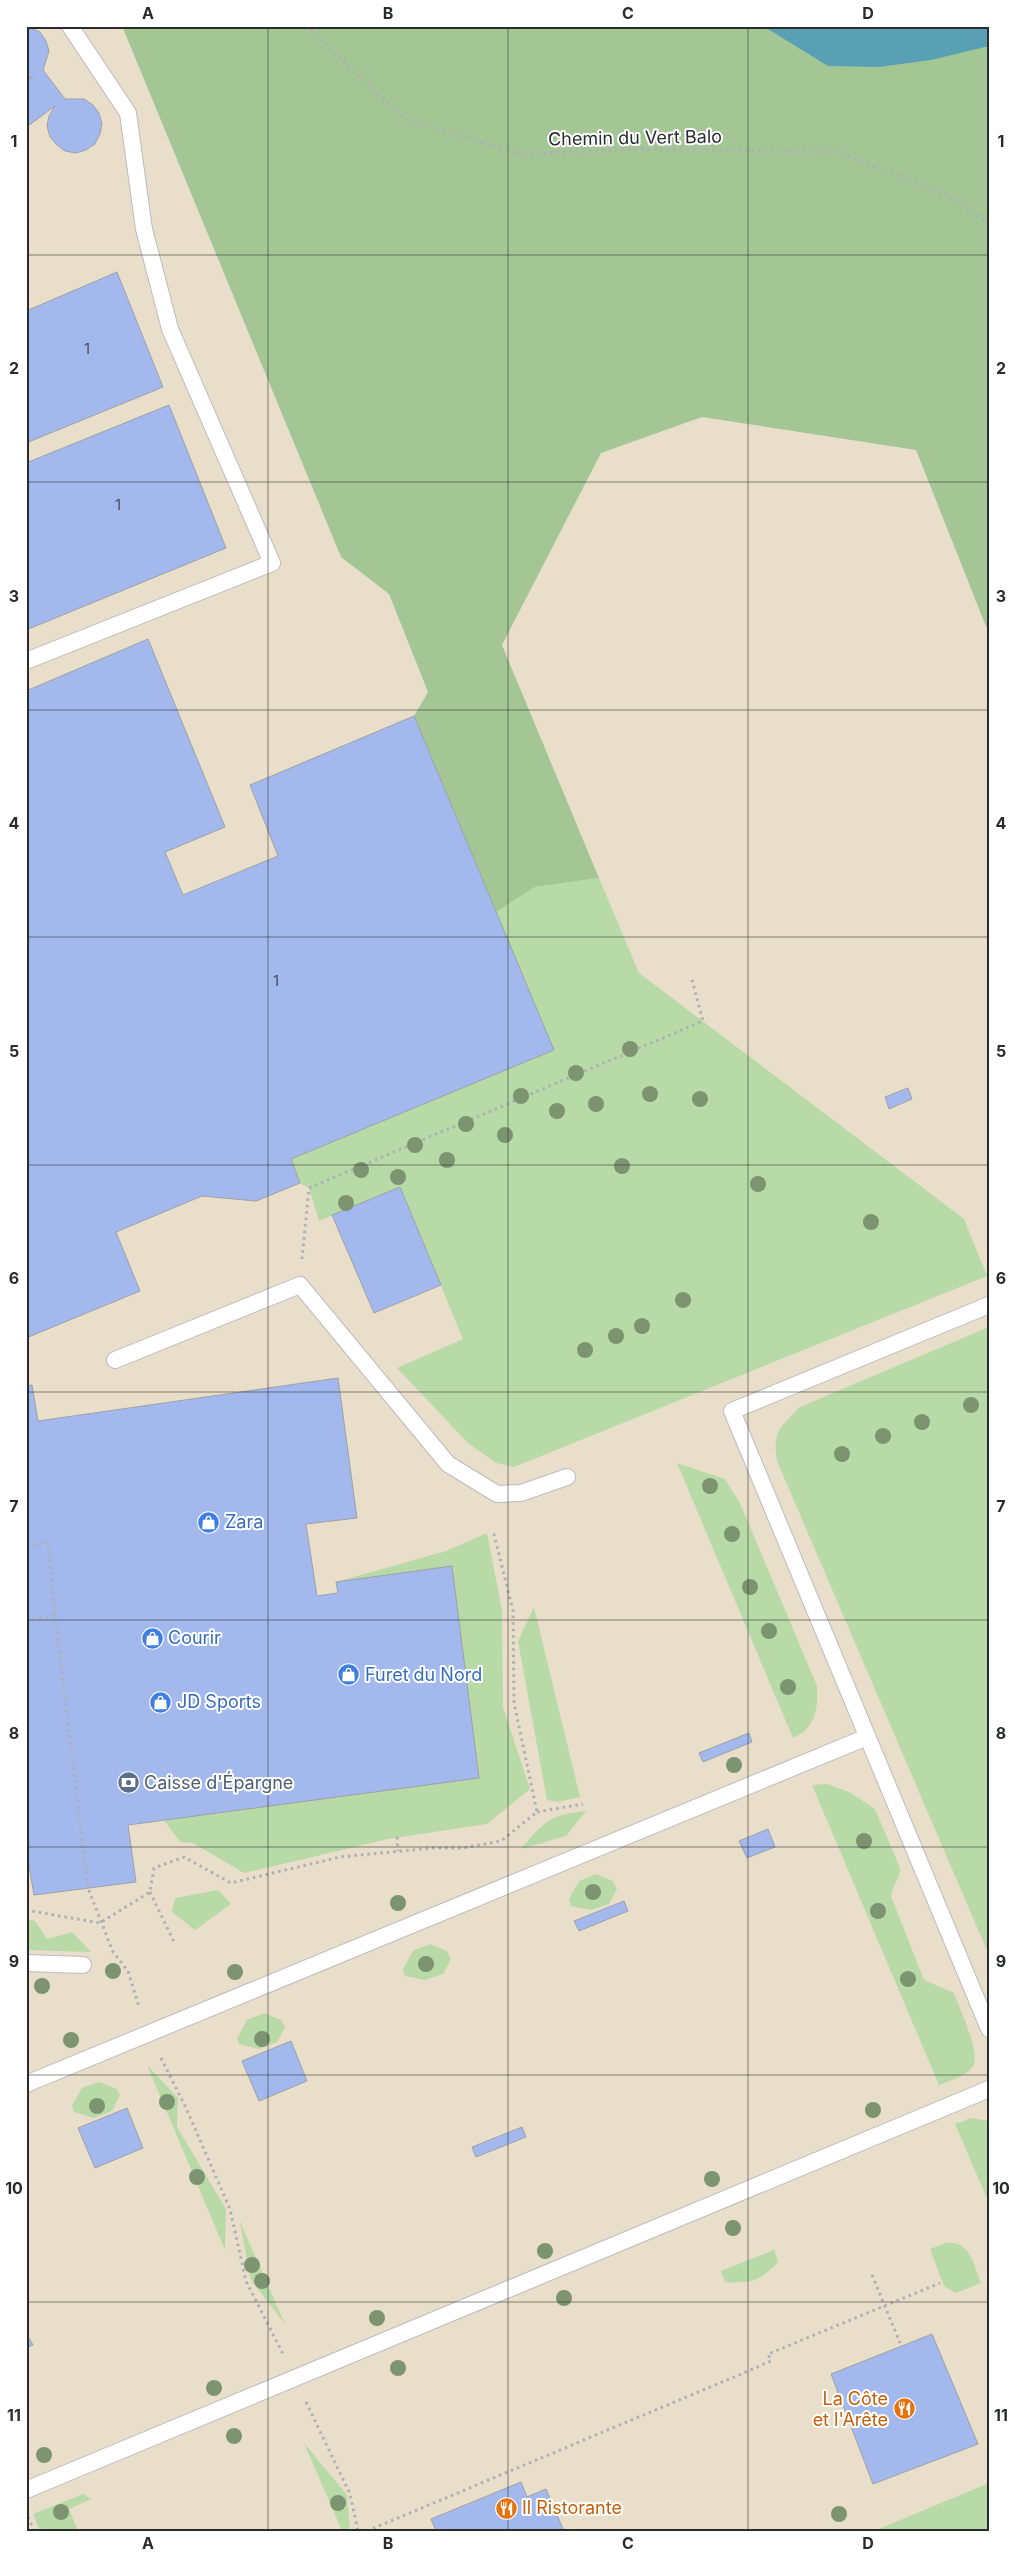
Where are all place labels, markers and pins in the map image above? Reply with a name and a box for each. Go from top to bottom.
shop icon: Zara [197,1510,221,1534]
place label: Zara [225,1511,263,1532]
shop icon: Courir [140,1626,164,1650]
place label: Courir [168,1627,221,1648]
shop icon: Furet du Nord [337,1663,361,1687]
place label: Furet du Nord [365,1664,482,1685]
shop icon: JD Sports [149,1690,173,1714]
place label: JD Sports [177,1691,261,1712]
bank icon: Caisse d'Épargne [116,1771,140,1795]
place label: Caisse d'Épargne [144,1771,293,1793]
place label: La Côte et l'Arête [813,2388,888,2430]
restaurant icon: La Côte et l'Arête [892,2397,916,2421]
restaurant icon: Il Ristorante [494,2496,518,2520]
place label: Il Ristorante [522,2497,622,2518]

